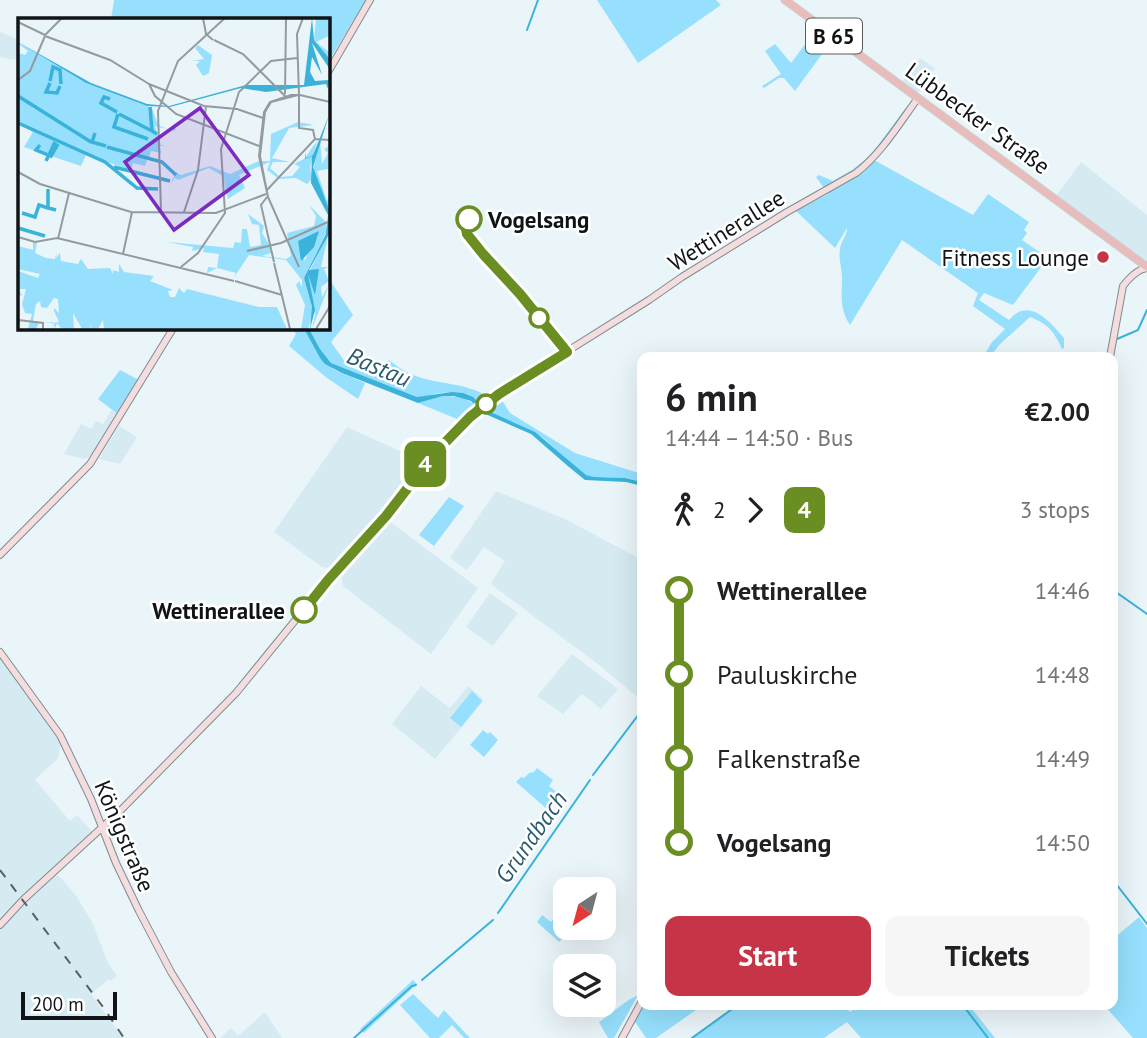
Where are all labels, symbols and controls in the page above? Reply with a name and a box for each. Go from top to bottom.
inset map [18,18,329,329]
road number: B 65 [806,19,862,54]
street label: Lübbecker Straße [900,56,1056,180]
street label: Wettinerallee [663,183,789,277]
place label: Vogelsang [487,205,589,234]
marker: Vogelsang [456,206,482,232]
place label: Fitness Lounge [942,243,1089,272]
marker: Fitness Lounge [1095,249,1111,265]
unlabelled marker [529,308,549,328]
water label: Bastau [343,340,415,394]
text: 6 min [665,372,758,421]
unlabelled marker [476,394,496,414]
text: €2.00 [1025,395,1090,428]
text: 14:44 – 14:50 · Bus [665,423,853,452]
line badge: 4 [402,441,448,487]
text: 4 [418,448,432,479]
icon: walk [665,491,703,529]
icon: forward [736,491,774,529]
text: 4 [798,494,811,525]
text: 2 [713,495,726,524]
text: 3 stops [1020,495,1090,524]
text: Wettinerallee [717,574,867,607]
text: 14:46 [1035,576,1090,605]
place label: Wettinerallee [152,596,285,625]
marker: Wettinerallee [291,597,317,623]
text: Pauluskirche [717,658,858,691]
text: 14:48 [1035,660,1090,689]
text: Falkenstraße [717,742,861,775]
text: 14:49 [1035,744,1090,773]
street label: Königstraße [89,776,161,896]
water label: Grundbach [488,785,574,889]
text: Vogelsang [717,826,831,859]
text: 14:50 [1035,828,1090,857]
north arrow [553,877,616,940]
map controls [553,877,616,1017]
button: Start [665,916,871,996]
button: Tickets [885,916,1090,996]
button: layers [553,954,616,1017]
scale bar [21,989,117,1021]
text: 200 m [32,992,84,1016]

